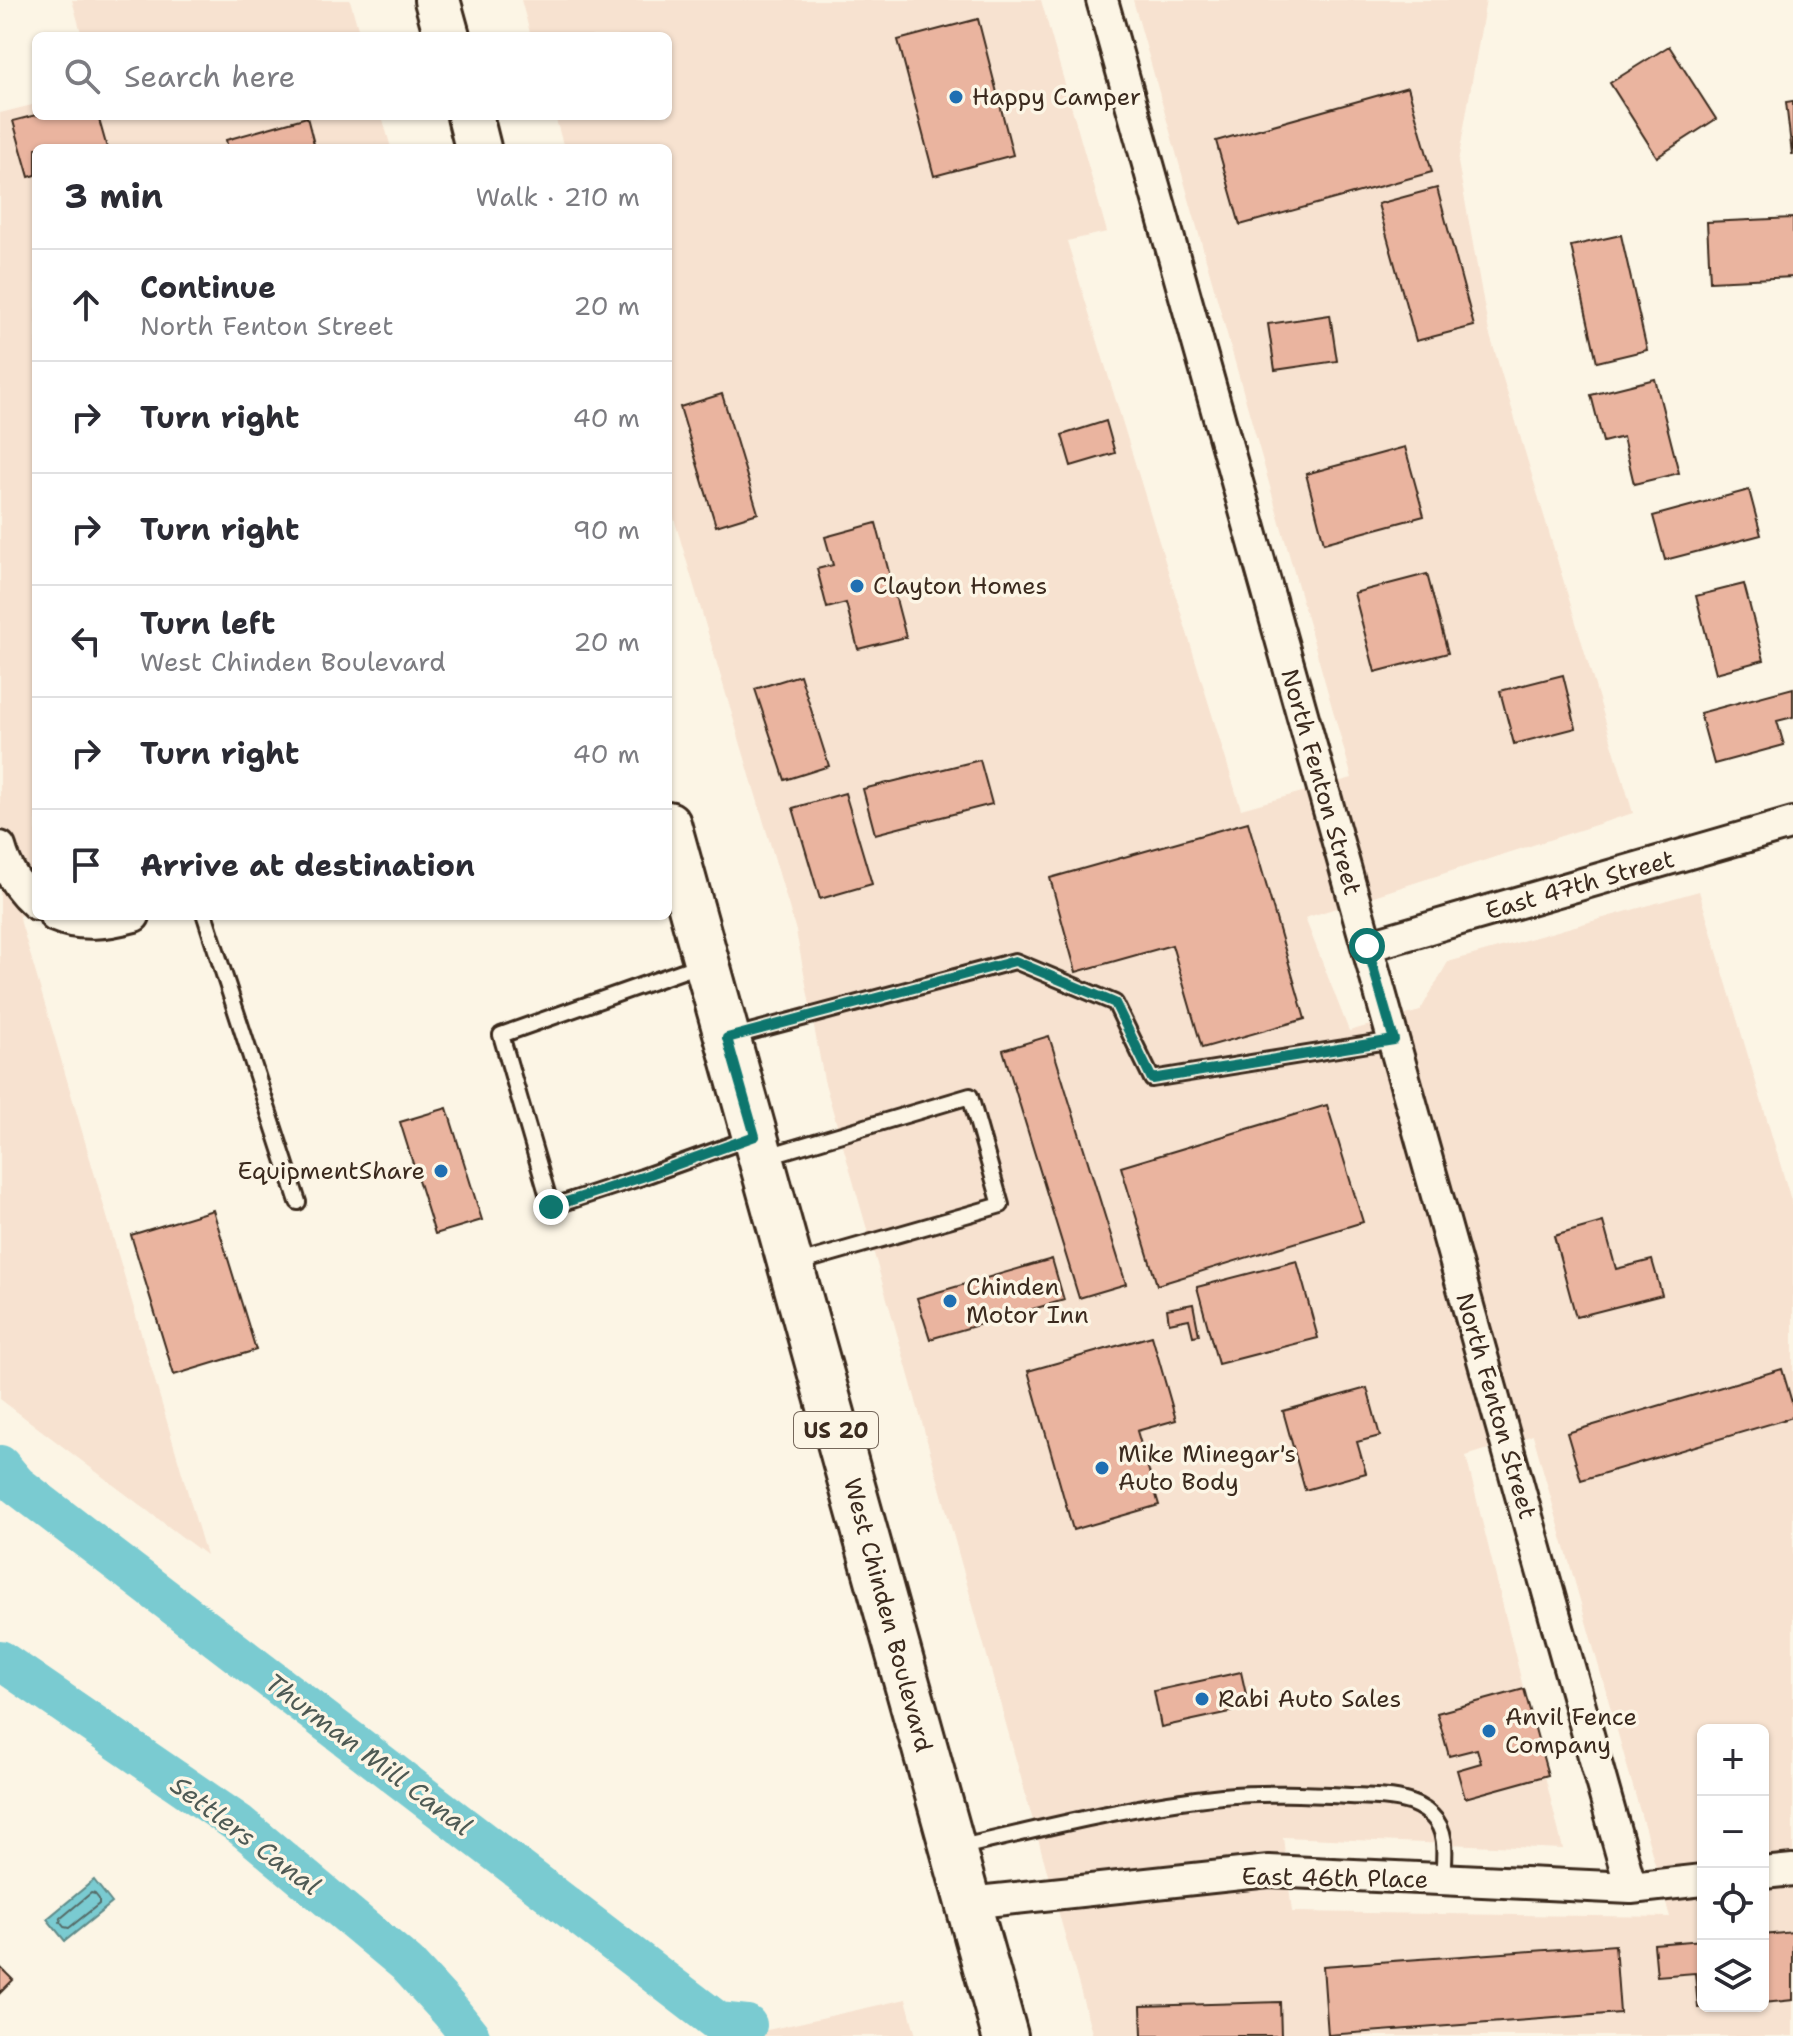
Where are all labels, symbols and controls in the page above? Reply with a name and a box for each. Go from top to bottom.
search box [32,32,672,120]
icon: search [60,54,104,98]
text: Search here [124,56,295,97]
place label: Happy Camper [972,81,1141,113]
marker: Happy Camper [947,88,965,106]
text: 3 min [64,173,163,219]
text: Walk · 210 m [476,179,640,214]
text: Continue [140,267,276,308]
icon: ahead [64,283,108,327]
text: 20 m [573,288,640,323]
text: North Fenton Street [140,308,394,343]
icon: right [64,395,108,439]
text: Turn right [140,397,299,438]
text: 40 m [573,400,640,435]
icon: right [64,507,108,551]
text: Turn right [140,509,299,550]
text: 90 m [573,512,640,547]
place label: Clayton Homes [873,570,1047,602]
marker: Clayton Homes [848,577,866,595]
text: Turn left [140,603,275,644]
icon: left [64,619,108,663]
text: 20 m [573,624,640,659]
text: West Chinden Boulevard [140,644,446,679]
street label: North Fenton Street [1273,665,1369,899]
icon: right [64,731,108,775]
text: Turn right [140,733,299,774]
text: 40 m [573,736,640,771]
icon: arrive [64,843,108,887]
street label: East 47th Street [1482,843,1678,927]
text: Arrive at destination [140,845,475,886]
route start [1349,928,1385,964]
place label: EquipmentShare [237,1155,425,1187]
marker: EquipmentShare [432,1162,450,1180]
route end [533,1189,569,1225]
place label: Chinden Motor Inn [966,1271,1089,1331]
street label: North Fenton Street [1448,1289,1544,1523]
marker: Chinden Motor Inn [941,1292,959,1310]
road number: US 20 [794,1412,878,1448]
place label: Mike Minegar's Auto Body [1118,1438,1296,1498]
marker: Mike Minegar's Auto Body [1093,1459,1111,1477]
street label: West Chinden Boulevard [836,1475,940,1755]
water label: Thurman Mill Canal [258,1665,480,1843]
place label: Rabi Auto Sales [1218,1683,1401,1715]
marker: Rabi Auto Sales [1193,1690,1211,1708]
place label: Anvil Fence Company [1505,1701,1637,1761]
marker: Anvil Fence Company [1480,1722,1498,1740]
map controls [1697,1724,1769,2012]
button: + [1697,1724,1769,1796]
water label: Settlers Canal [164,1767,328,1903]
button: − [1697,1796,1769,1868]
street label: East 46th Place [1241,1860,1429,1896]
button: locate [1697,1868,1769,1940]
button: layers [1697,1940,1769,2012]

